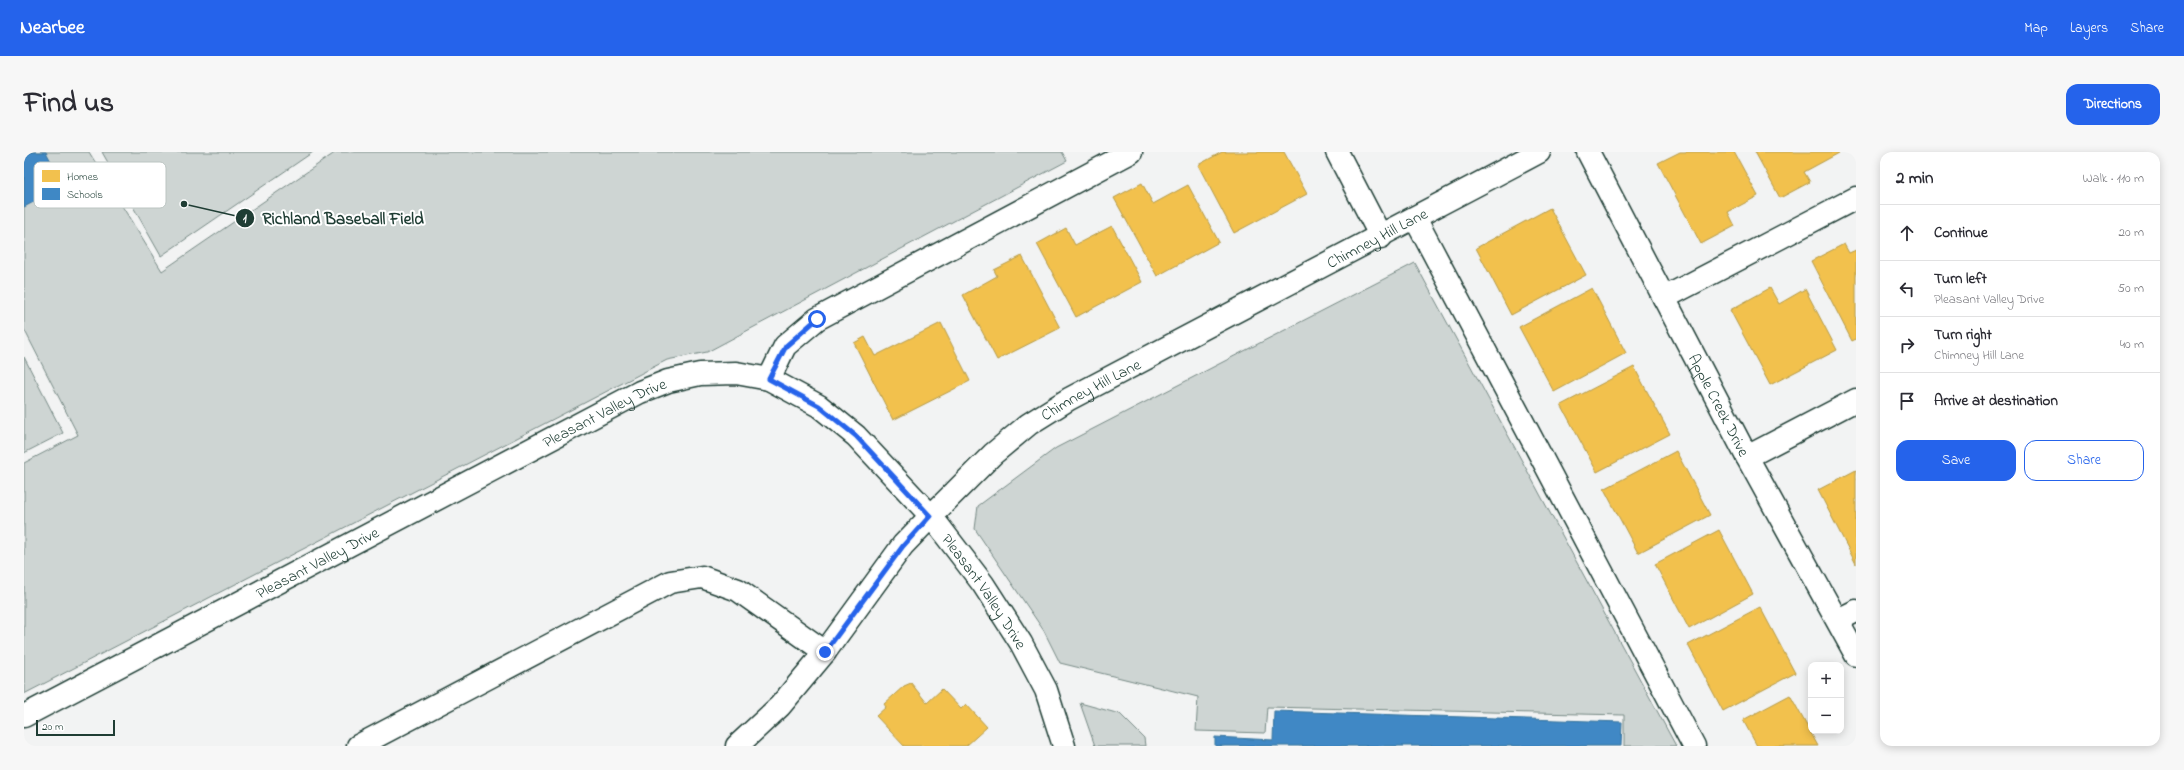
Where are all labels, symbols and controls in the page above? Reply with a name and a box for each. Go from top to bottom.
text: Nearbee [20,15,85,42]
text: Map [2024,18,2048,39]
text: Layers [2070,18,2108,39]
text: Share [2130,18,2164,39]
text: Find us [24,84,114,125]
button: Directions [2066,84,2160,125]
legend [34,162,166,208]
text: 2 min [1896,166,1933,191]
text: Homes [67,169,99,185]
text: Walk · 110 m [2083,169,2144,188]
text: Schools [67,187,103,203]
street label: Chimney Hill Lane [1323,202,1433,276]
callout: Richland Baseball Field [235,204,432,233]
text: Richland Baseball Field [262,207,424,232]
text: 1 [243,210,247,228]
icon: ahead [1896,222,1918,244]
text: Continue [1934,222,1988,244]
text: 20 m [2119,223,2144,242]
text: Turn left [1934,268,1987,290]
icon: left [1896,278,1918,300]
text: 50 m [2118,279,2144,298]
text: Pleasant Valley Drive [1934,290,2044,309]
route start [808,310,826,328]
text: Turn right [1934,324,1992,346]
icon: right [1896,334,1918,356]
text: 40 m [2120,335,2144,354]
text: Chimney Hill Lane [1934,346,2024,365]
street label: Apple Creek Drive [1681,350,1755,462]
street label: Chimney Hill Lane [1037,353,1146,428]
street label: Pleasant Valley Drive [539,373,671,455]
icon: arrive [1896,390,1918,412]
text: Arrive at destination [1934,390,2058,412]
button: Save [1896,440,2016,481]
button: Share [2024,440,2144,481]
street label: Pleasant Valley Drive [252,521,384,606]
street label: Pleasant Valley Drive [935,529,1032,654]
route end [816,643,834,661]
map controls [1808,662,1844,734]
button: + [1808,662,1844,698]
button: − [1808,698,1844,734]
scale bar [36,718,115,737]
text: 20 m [42,719,64,735]

